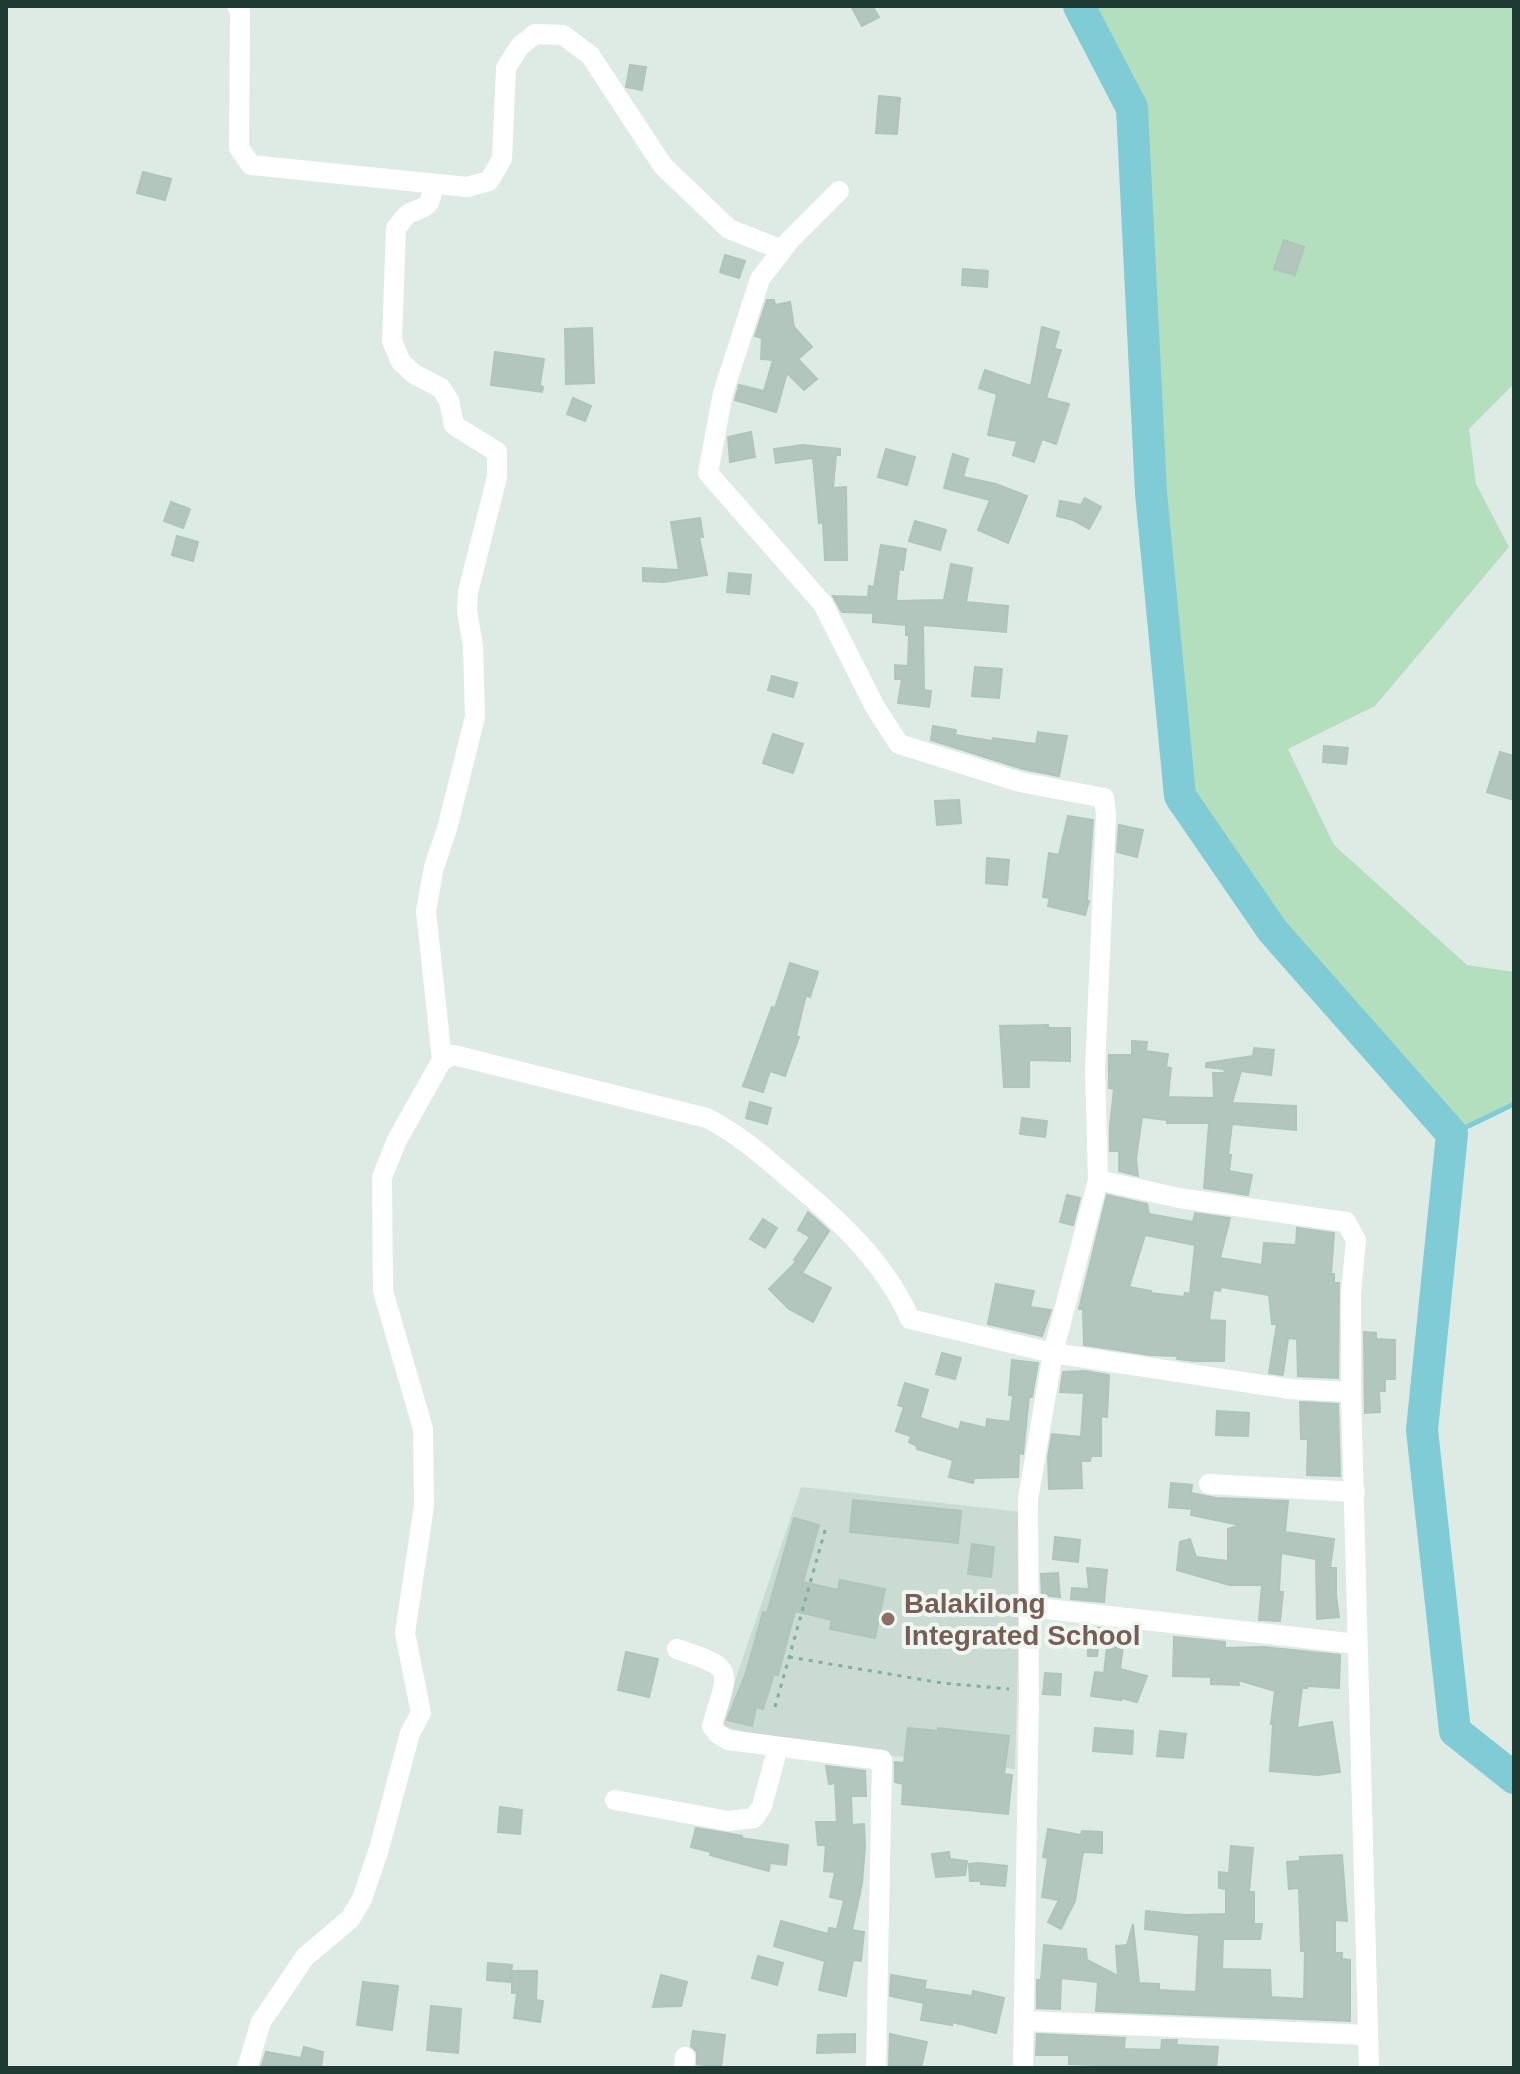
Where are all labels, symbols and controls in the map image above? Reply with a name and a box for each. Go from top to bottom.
place label: Balakilong Integrated School [904,1588,1140,1651]
marker: Balakilong Integrated School [879,1610,897,1628]

